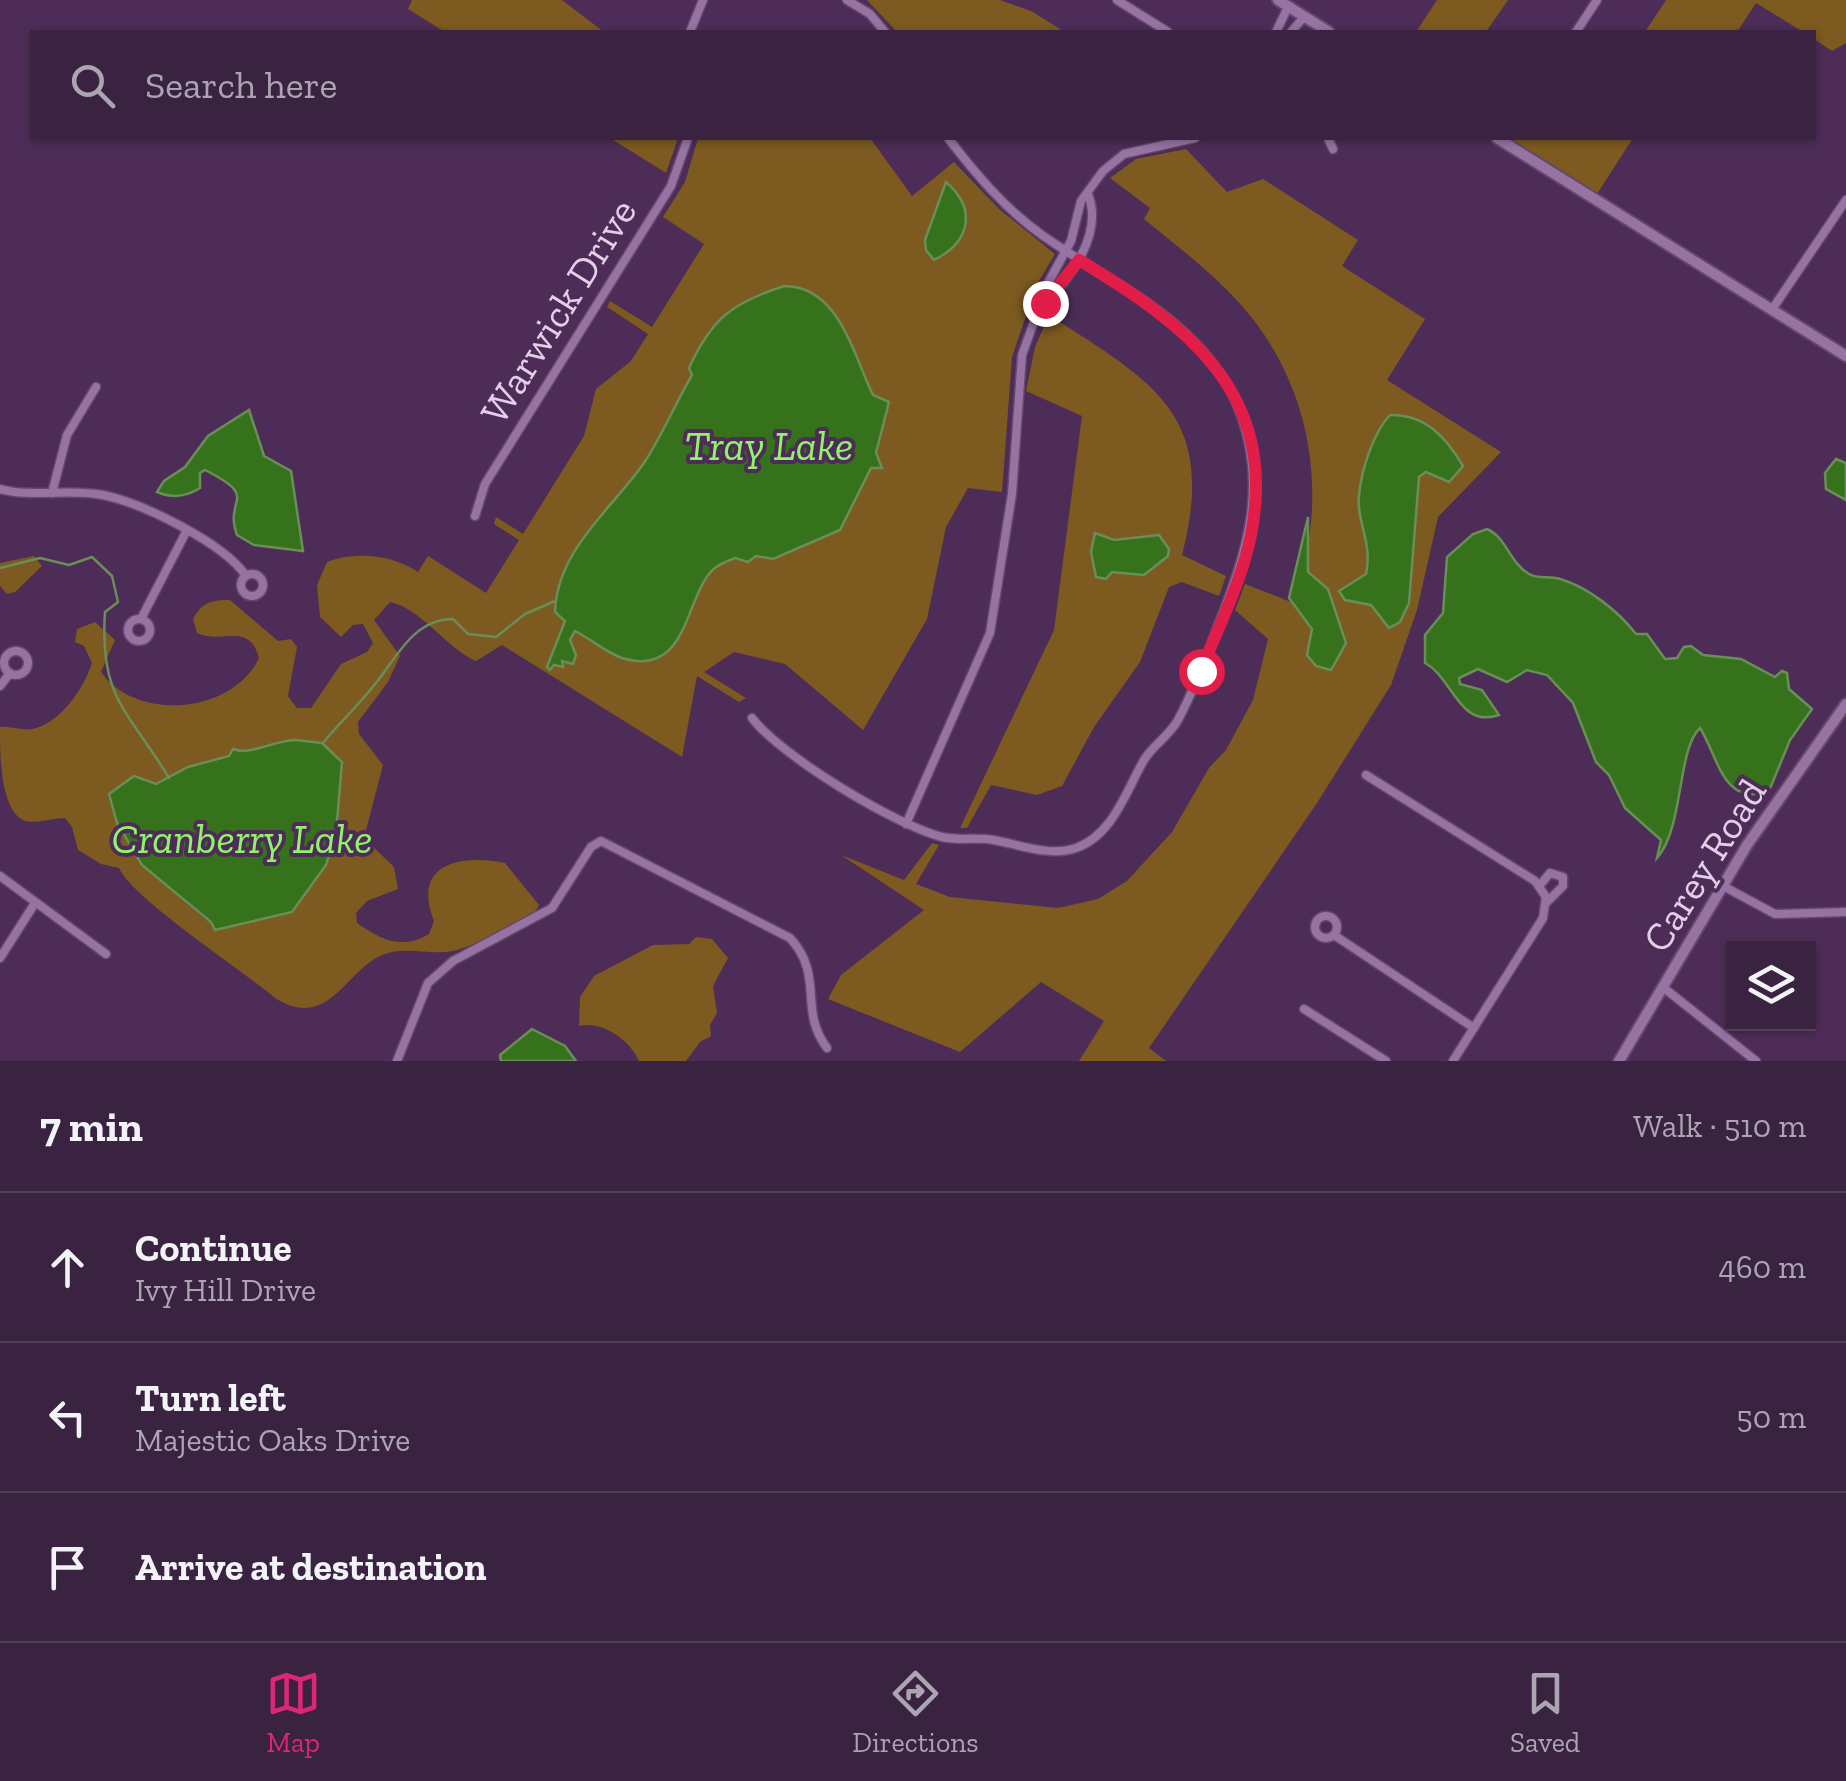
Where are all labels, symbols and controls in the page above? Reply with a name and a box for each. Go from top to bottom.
search box [30,30,1816,140]
icon: search [65,58,120,113]
text: Search here [145,62,337,108]
street label: Warwick Drive [470,190,646,432]
route end [1023,281,1069,327]
water label: Tray Lake [685,420,853,471]
route start [1179,649,1225,695]
street label: Carey Road [1632,770,1776,960]
water label: Cranberry Lake [111,813,373,864]
map controls [1726,941,1816,1031]
button: layers [1726,941,1816,1031]
text: 7 min [40,1101,143,1152]
text: Walk · 510 m [1633,1107,1806,1145]
text: Continue [135,1225,292,1271]
icon: ahead [40,1240,95,1295]
text: 460 m [1718,1248,1806,1286]
text: Ivy Hill Drive [135,1271,316,1309]
text: Turn left [135,1375,286,1421]
icon: left [40,1390,95,1445]
text: 50 m [1736,1398,1806,1436]
text: Majestic Oaks Drive [135,1421,410,1459]
icon: arrive [40,1540,95,1595]
text: Arrive at destination [135,1544,486,1590]
tab: Map [266,1666,321,1759]
tab: Directions [852,1666,979,1759]
tab: Saved [1510,1666,1580,1759]

